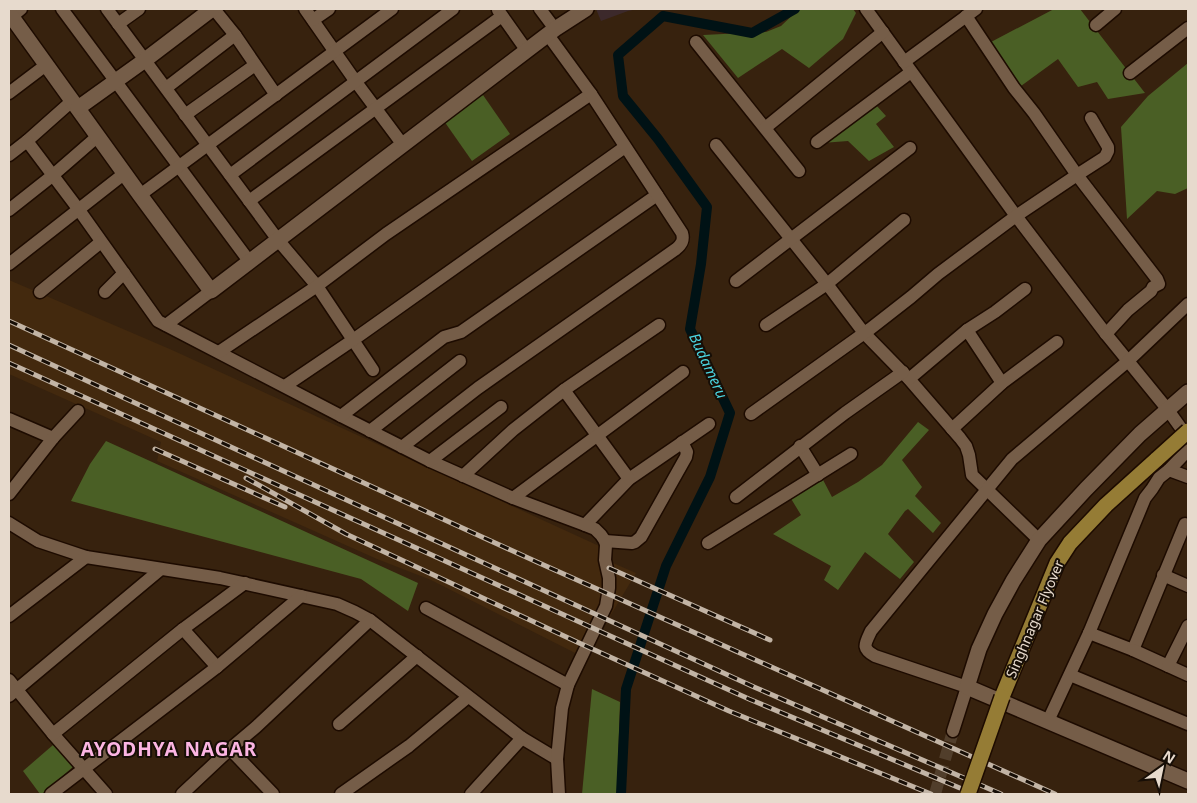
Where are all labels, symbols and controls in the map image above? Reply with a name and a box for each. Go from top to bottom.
water label: Budameru [685,330,733,402]
street label: Singhnagar Flyover [1001,557,1068,681]
district label: AYODHYA NAGAR [81,736,257,762]
north arrow [1137,743,1187,793]
text: N [1159,746,1179,768]

